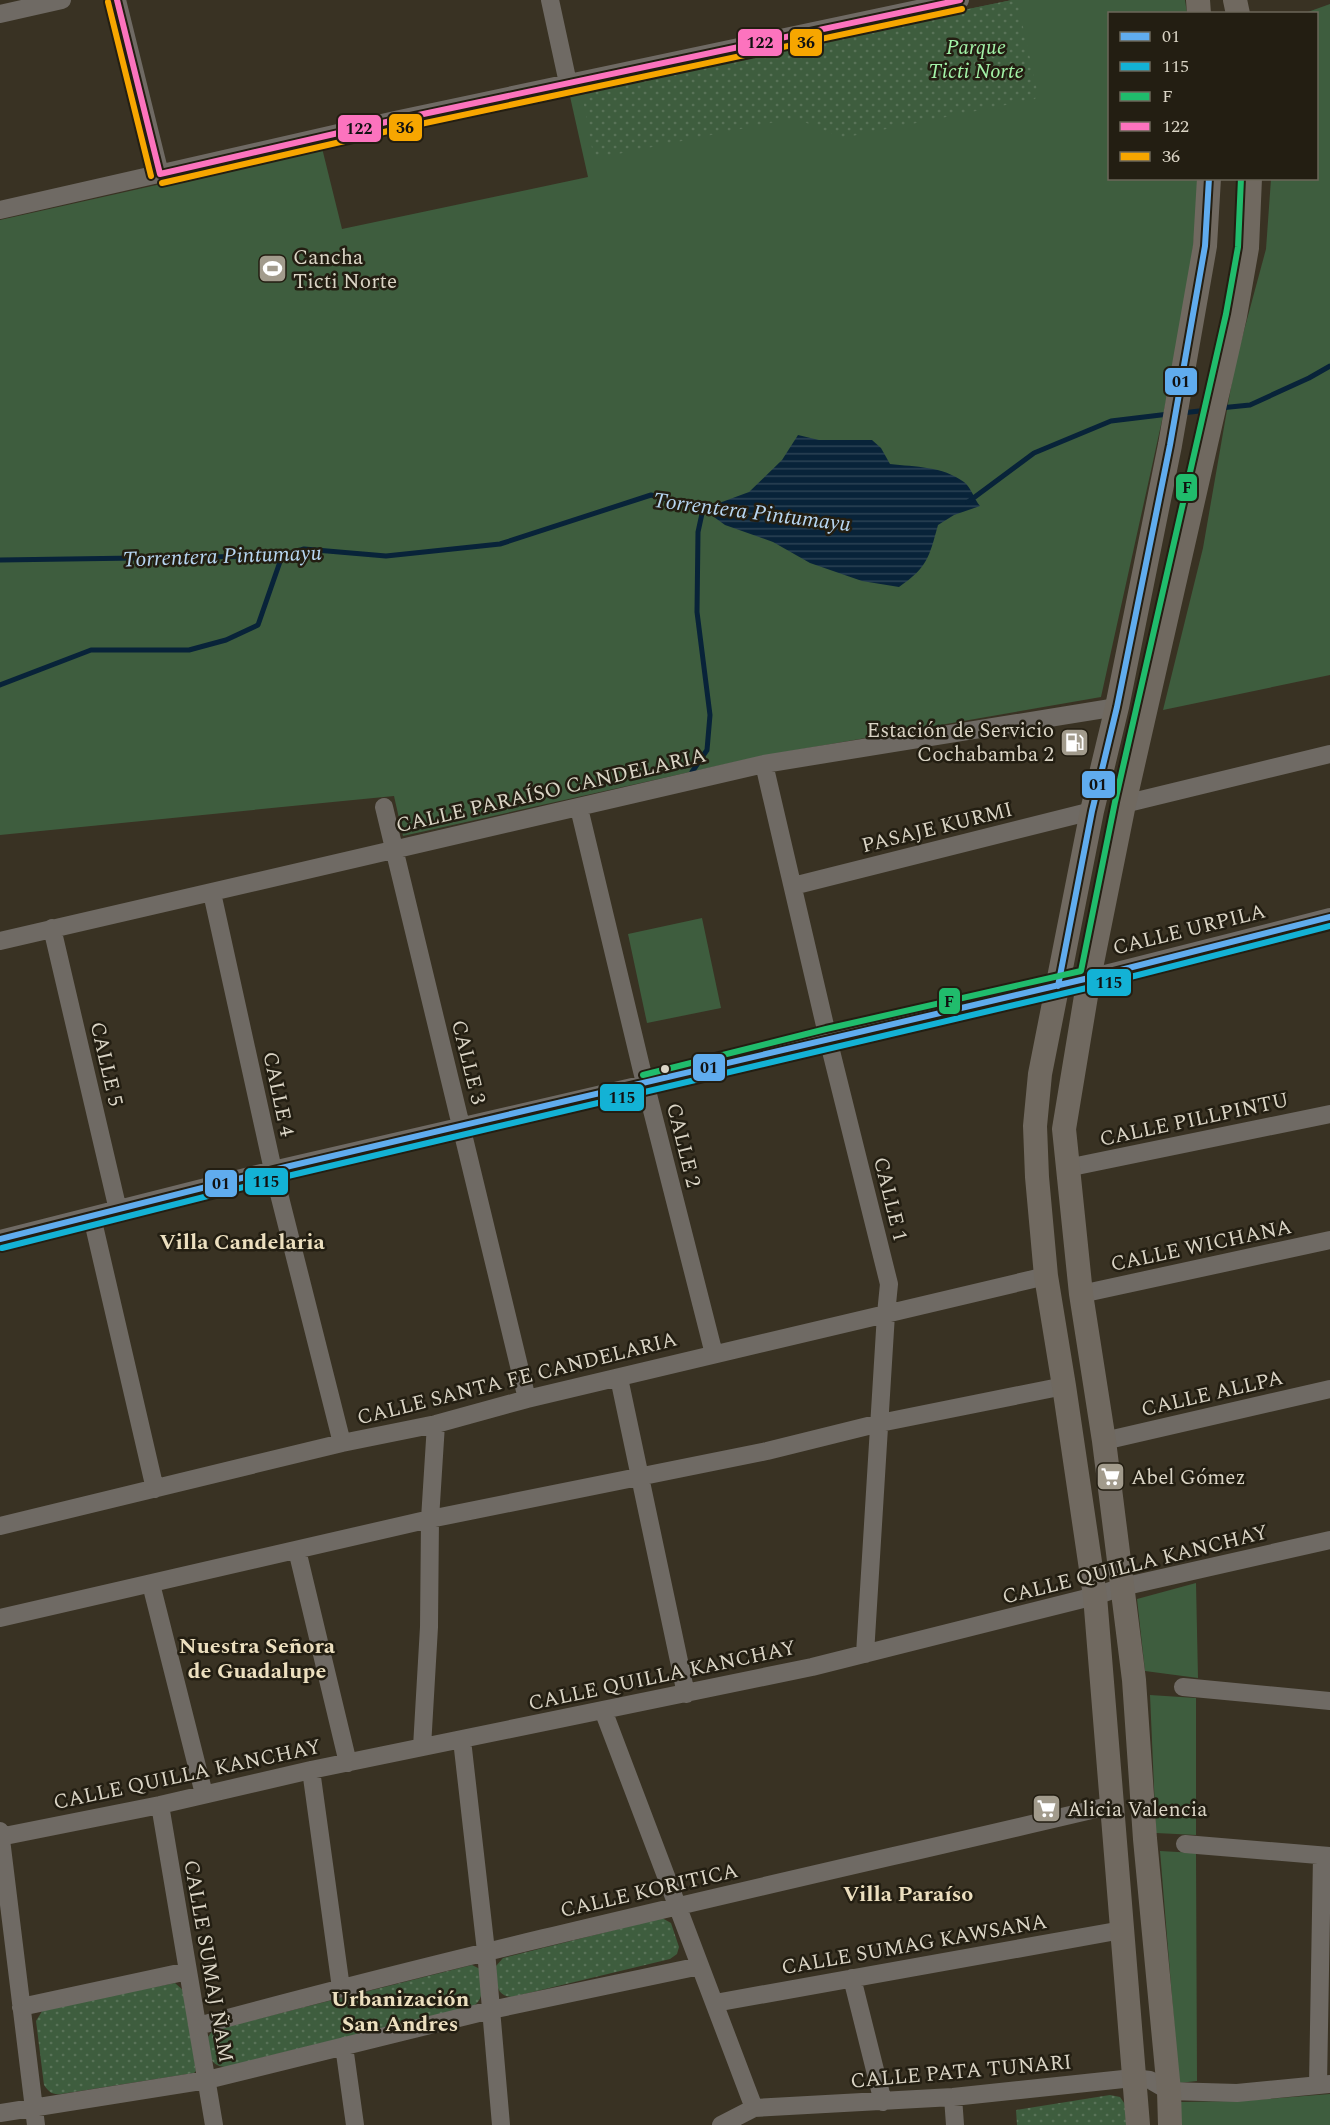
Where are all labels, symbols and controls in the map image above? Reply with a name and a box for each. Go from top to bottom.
legend [1108,12,1318,180]
text: 01 [1162,23,1180,50]
line badge: 122 [737,28,783,57]
line badge: 36 [789,28,823,57]
text: 122 [747,31,773,55]
text: 36 [797,31,815,55]
park label: Parque Ticti Norte [928,32,1024,88]
text: 115 [1162,53,1189,80]
text: F [1162,83,1173,110]
line badge: 36 [388,113,423,142]
text: 122 [1162,113,1189,140]
line badge: 122 [337,114,382,143]
text: 36 [396,116,414,140]
text: 122 [346,117,372,141]
text: 36 [1162,143,1180,170]
place label: Cancha Ticti Norte [293,242,397,298]
sports icon: Cancha Ticti Norte [256,253,288,285]
line badge: 01 [1164,367,1198,396]
text: 01 [1172,370,1190,394]
line badge: F [1175,473,1198,502]
text: F [1182,476,1192,500]
water label: Torrentera Pintumayu [651,484,853,541]
water label: Torrentera Pintumayu [122,537,323,576]
place label: Estación de Servicio Cochabamba 2 [866,715,1054,771]
fuel station icon: Estación de Servicio Cochabamba 2 [1059,726,1091,758]
street label: CALLE PARAÍSO CANDELARIA [393,740,710,842]
line badge: 01 [1081,770,1116,799]
text: 01 [1089,773,1107,797]
street label: PASAJE KURMI [858,794,1016,862]
street label: CALLE URPILA [1109,895,1269,964]
line badge: 115 [1086,968,1132,997]
text: 115 [1096,971,1122,995]
line badge: F [938,987,961,1015]
text: F [944,990,954,1014]
street label: CALLE 3 [442,1017,494,1108]
street label: CALLE 5 [81,1019,131,1110]
street label: CALLE 4 [253,1049,303,1140]
line badge: 01 [692,1053,726,1082]
text: 01 [700,1056,718,1080]
unlabelled marker [659,1063,671,1075]
line badge: 115 [599,1083,645,1112]
street label: CALLE PILLPINTU [1097,1084,1292,1156]
text: 115 [609,1086,635,1110]
street label: CALLE 2 [657,1100,709,1191]
street label: CALLE 1 [864,1154,916,1245]
line badge: 115 [244,1167,289,1196]
line badge: 01 [204,1169,238,1198]
text: 115 [253,1170,279,1194]
text: 01 [212,1172,230,1196]
street label: CALLE WICHANA [1108,1211,1295,1281]
district label: Villa Candelaria [159,1226,326,1259]
street label: CALLE SANTA FE CANDELARIA [354,1324,681,1434]
street label: CALLE ALLPA [1138,1362,1287,1426]
supermarket icon: Abel Gómez [1094,1461,1126,1493]
place label: Abel Gómez [1131,1462,1246,1494]
street label: CALLE QUILLA KANCHAY [999,1516,1271,1614]
district label: Nuestra Señora de Guadalupe [179,1630,336,1688]
street label: CALLE QUILLA KANCHAY [525,1632,799,1720]
street label: CALLE QUILLA KANCHAY [50,1731,324,1819]
supermarket icon: Alicia Valencia [1030,1793,1062,1825]
place label: Alicia Valencia [1067,1794,1208,1826]
street label: CALLE KORITICA [557,1855,742,1927]
street label: CALLE SUMAJ ÑAM [174,1857,242,2065]
district label: Villa Paraíso [843,1878,973,1911]
street label: CALLE SUMAG KAWSANA [779,1906,1050,1984]
district label: Urbanización San Andres [331,1983,470,2041]
street label: CALLE PATA TUNARI [849,2046,1073,2098]

